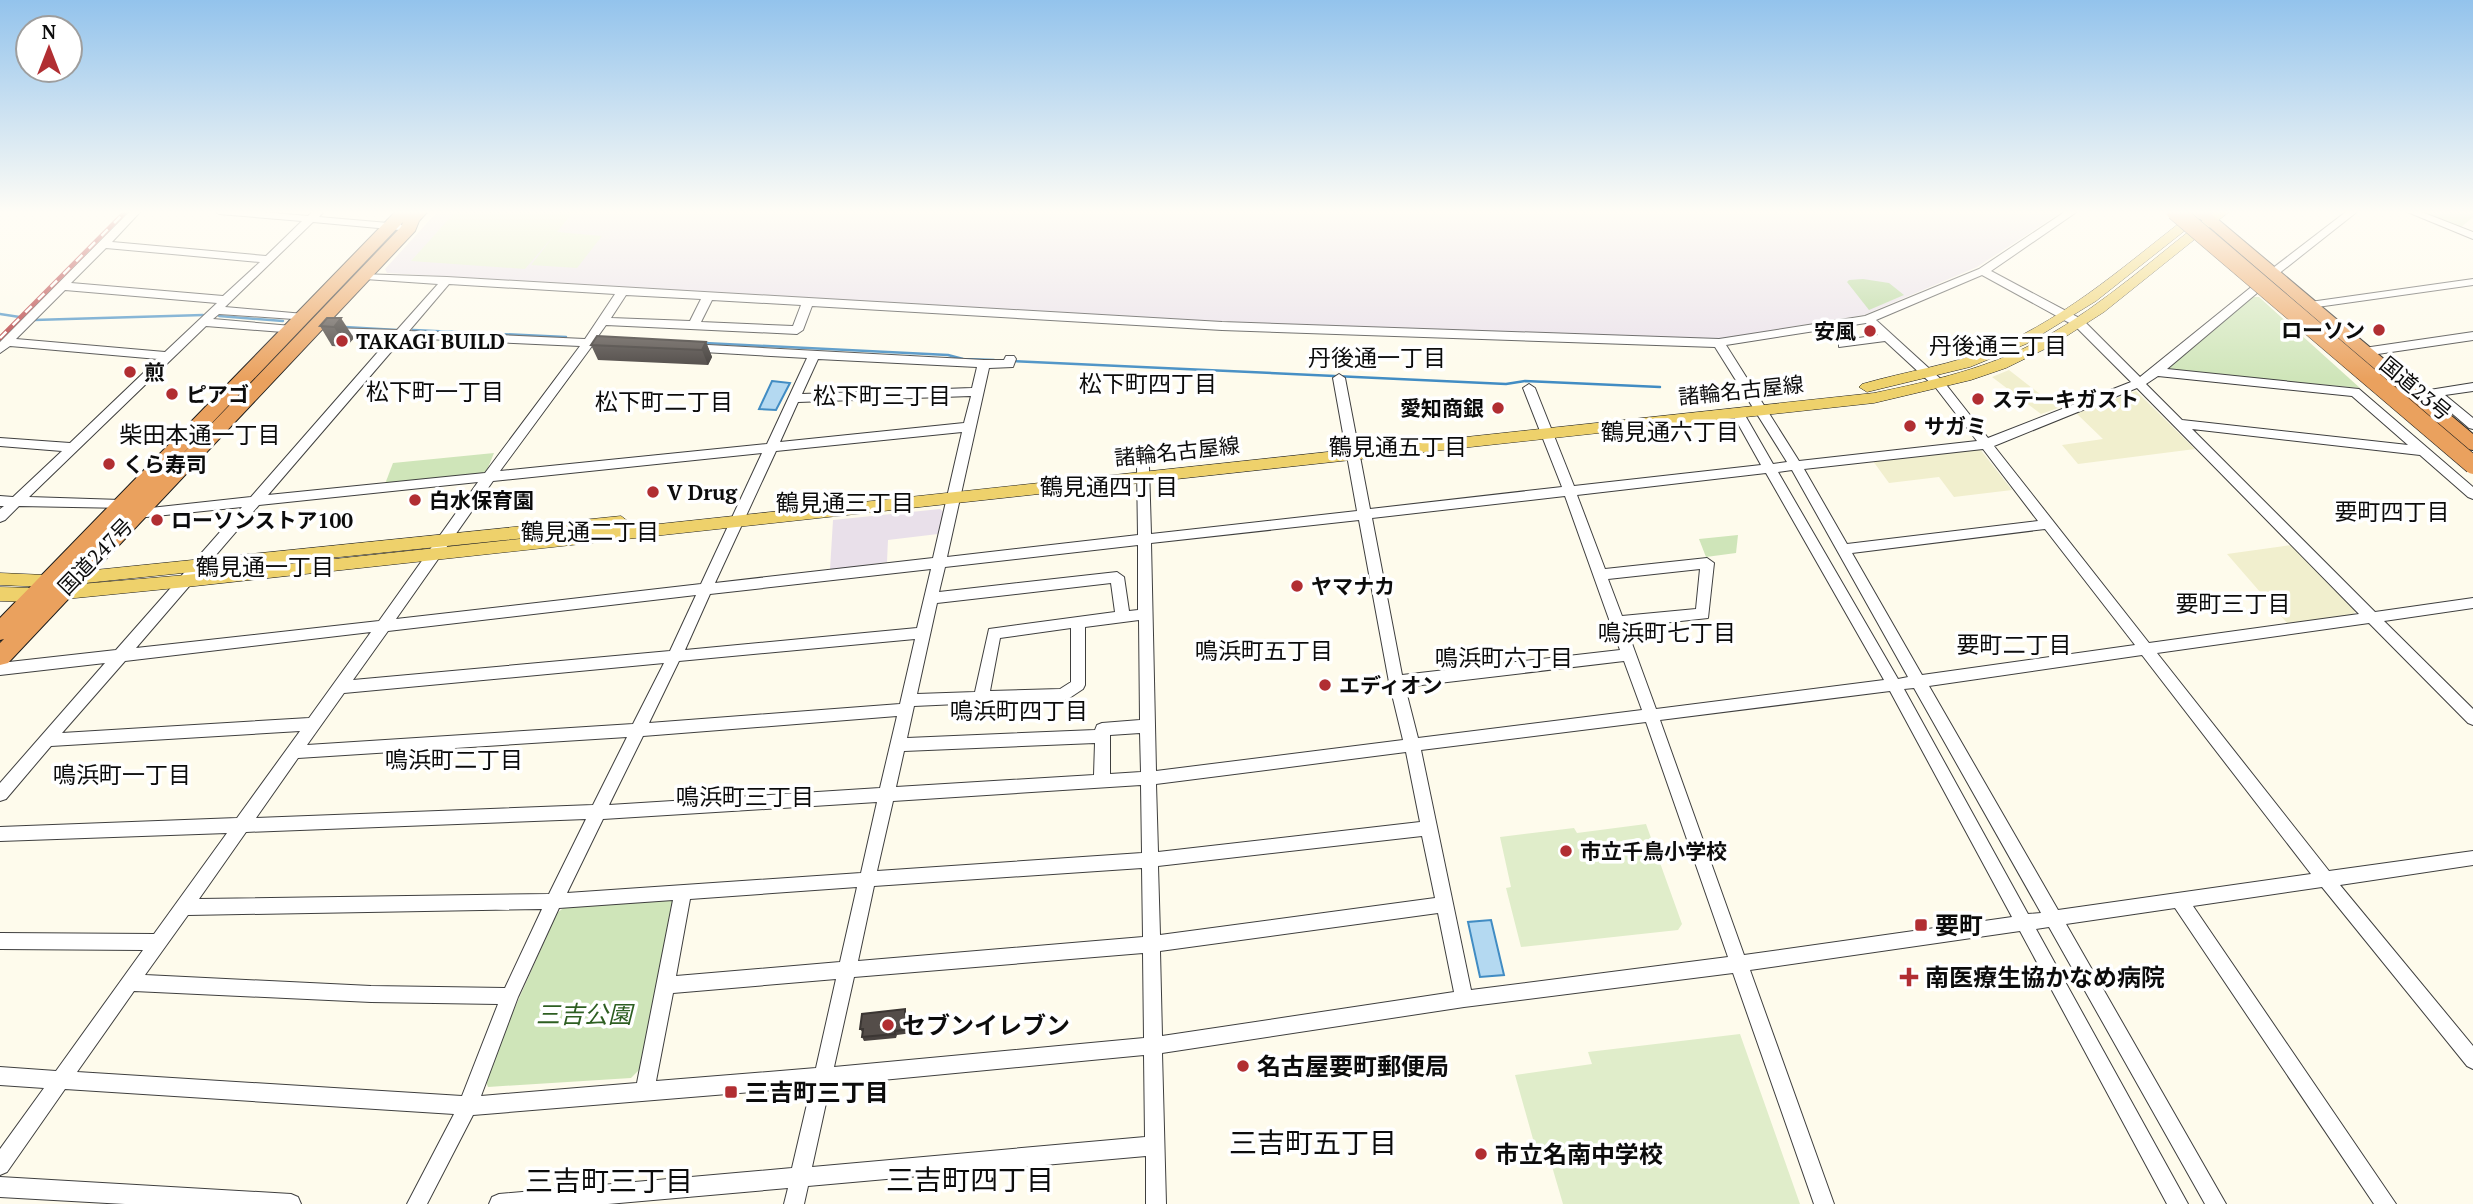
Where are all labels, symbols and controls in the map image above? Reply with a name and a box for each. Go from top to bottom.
north arrow [14,14,84,84]
text: N [42,19,57,44]
place label: ローソン [2281,316,2365,344]
place label: 安風 [1814,317,1856,345]
marker: ローソン [2371,322,2387,338]
marker: 安風 [1862,323,1878,339]
place label: TAKAGI BUILD [356,327,505,355]
district label: 丹後通三丁目 [1929,330,2067,361]
marker: TAKAGI BUILD [334,333,350,349]
district label: 丹後通一丁目 [1308,342,1446,373]
street label: 国道23号 [2374,350,2458,426]
place label: 煎 [144,358,165,386]
marker: 煎 [122,364,138,380]
district label: 松下町四丁目 [1079,368,1217,399]
street label: 諸輪名古屋線 [1677,369,1805,411]
district label: 松下町一丁目 [366,376,504,407]
place label: ピアゴ [186,380,249,408]
district label: 松下町三丁目 [813,380,951,411]
place label: ステーキガスト [1992,385,2139,413]
marker: ピアゴ [164,386,180,402]
district label: 松下町二丁目 [595,386,733,417]
marker: ステーキガスト [1970,391,1986,407]
place label: 愛知商銀 [1400,394,1484,422]
marker: 愛知商銀 [1490,400,1506,416]
place label: サガミ [1924,412,1987,440]
district label: 鶴見通六丁目 [1601,416,1739,447]
marker: サガミ [1902,418,1918,434]
district label: 柴田本通一丁目 [120,419,281,450]
street label: 諸輪名古屋線 [1113,430,1241,472]
district label: 鶴見通五丁目 [1329,431,1467,462]
place label: くら寿司 [123,450,207,478]
marker: くら寿司 [101,456,117,472]
district label: 鶴見通四丁目 [1040,471,1178,502]
place label: V Drug [667,478,738,506]
marker: V Drug [645,484,661,500]
place label: 白水保育園 [429,486,534,514]
district label: 鶴見通三丁目 [776,487,914,518]
marker: 白水保育園 [407,492,423,508]
district label: 要町四丁目 [2335,496,2450,527]
place label: ローソンストア100 [171,506,353,534]
street label: 国道247号 [51,512,139,600]
marker: ローソンストア100 [149,512,165,528]
district label: 鶴見通二丁目 [521,516,659,547]
district label: 鶴見通一丁目 [196,551,334,582]
place label: ヤマナカ [1311,572,1395,600]
marker: ヤマナカ [1289,578,1305,594]
district label: 要町三丁目 [2176,588,2291,619]
district label: 鳴浜町七丁目 [1598,617,1736,648]
district label: 要町二丁目 [1957,629,2072,660]
district label: 鳴浜町五丁目 [1195,635,1333,666]
district label: 鳴浜町六丁目 [1435,642,1573,673]
place label: エディオン [1339,671,1443,699]
marker: エディオン [1317,677,1333,693]
district label: 鳴浜町四丁目 [950,695,1088,726]
district label: 鳴浜町二丁目 [385,744,523,775]
district label: 鳴浜町一丁目 [53,759,191,790]
district label: 鳴浜町三丁目 [676,781,814,812]
place label: 市立千鳥小学校 [1580,837,1727,865]
marker: 市立千鳥小学校 [1558,843,1574,859]
place label: 要町 [1935,909,1983,941]
marker: 要町 [1913,917,1929,933]
place label: 南医療生協かなめ病院 [1925,961,2165,993]
marker: 南医療生協かなめ病院 [1899,967,1919,987]
park label: 三吉公園 [536,998,635,1030]
place label: セブンイレブン [902,1009,1070,1041]
marker: セブンイレブン [880,1017,896,1033]
place label: 名古屋要町郵便局 [1257,1050,1449,1082]
marker: 名古屋要町郵便局 [1235,1058,1251,1074]
place label: 三吉町三丁目 [745,1076,889,1108]
marker: 三吉町三丁目 [723,1084,739,1100]
district label: 三吉町五丁目 [1229,1124,1397,1161]
place label: 市立名南中学校 [1495,1138,1663,1170]
marker: 市立名南中学校 [1473,1146,1489,1162]
district label: 三吉町四丁目 [886,1161,1054,1198]
district label: 三吉町三丁目 [525,1162,693,1199]

